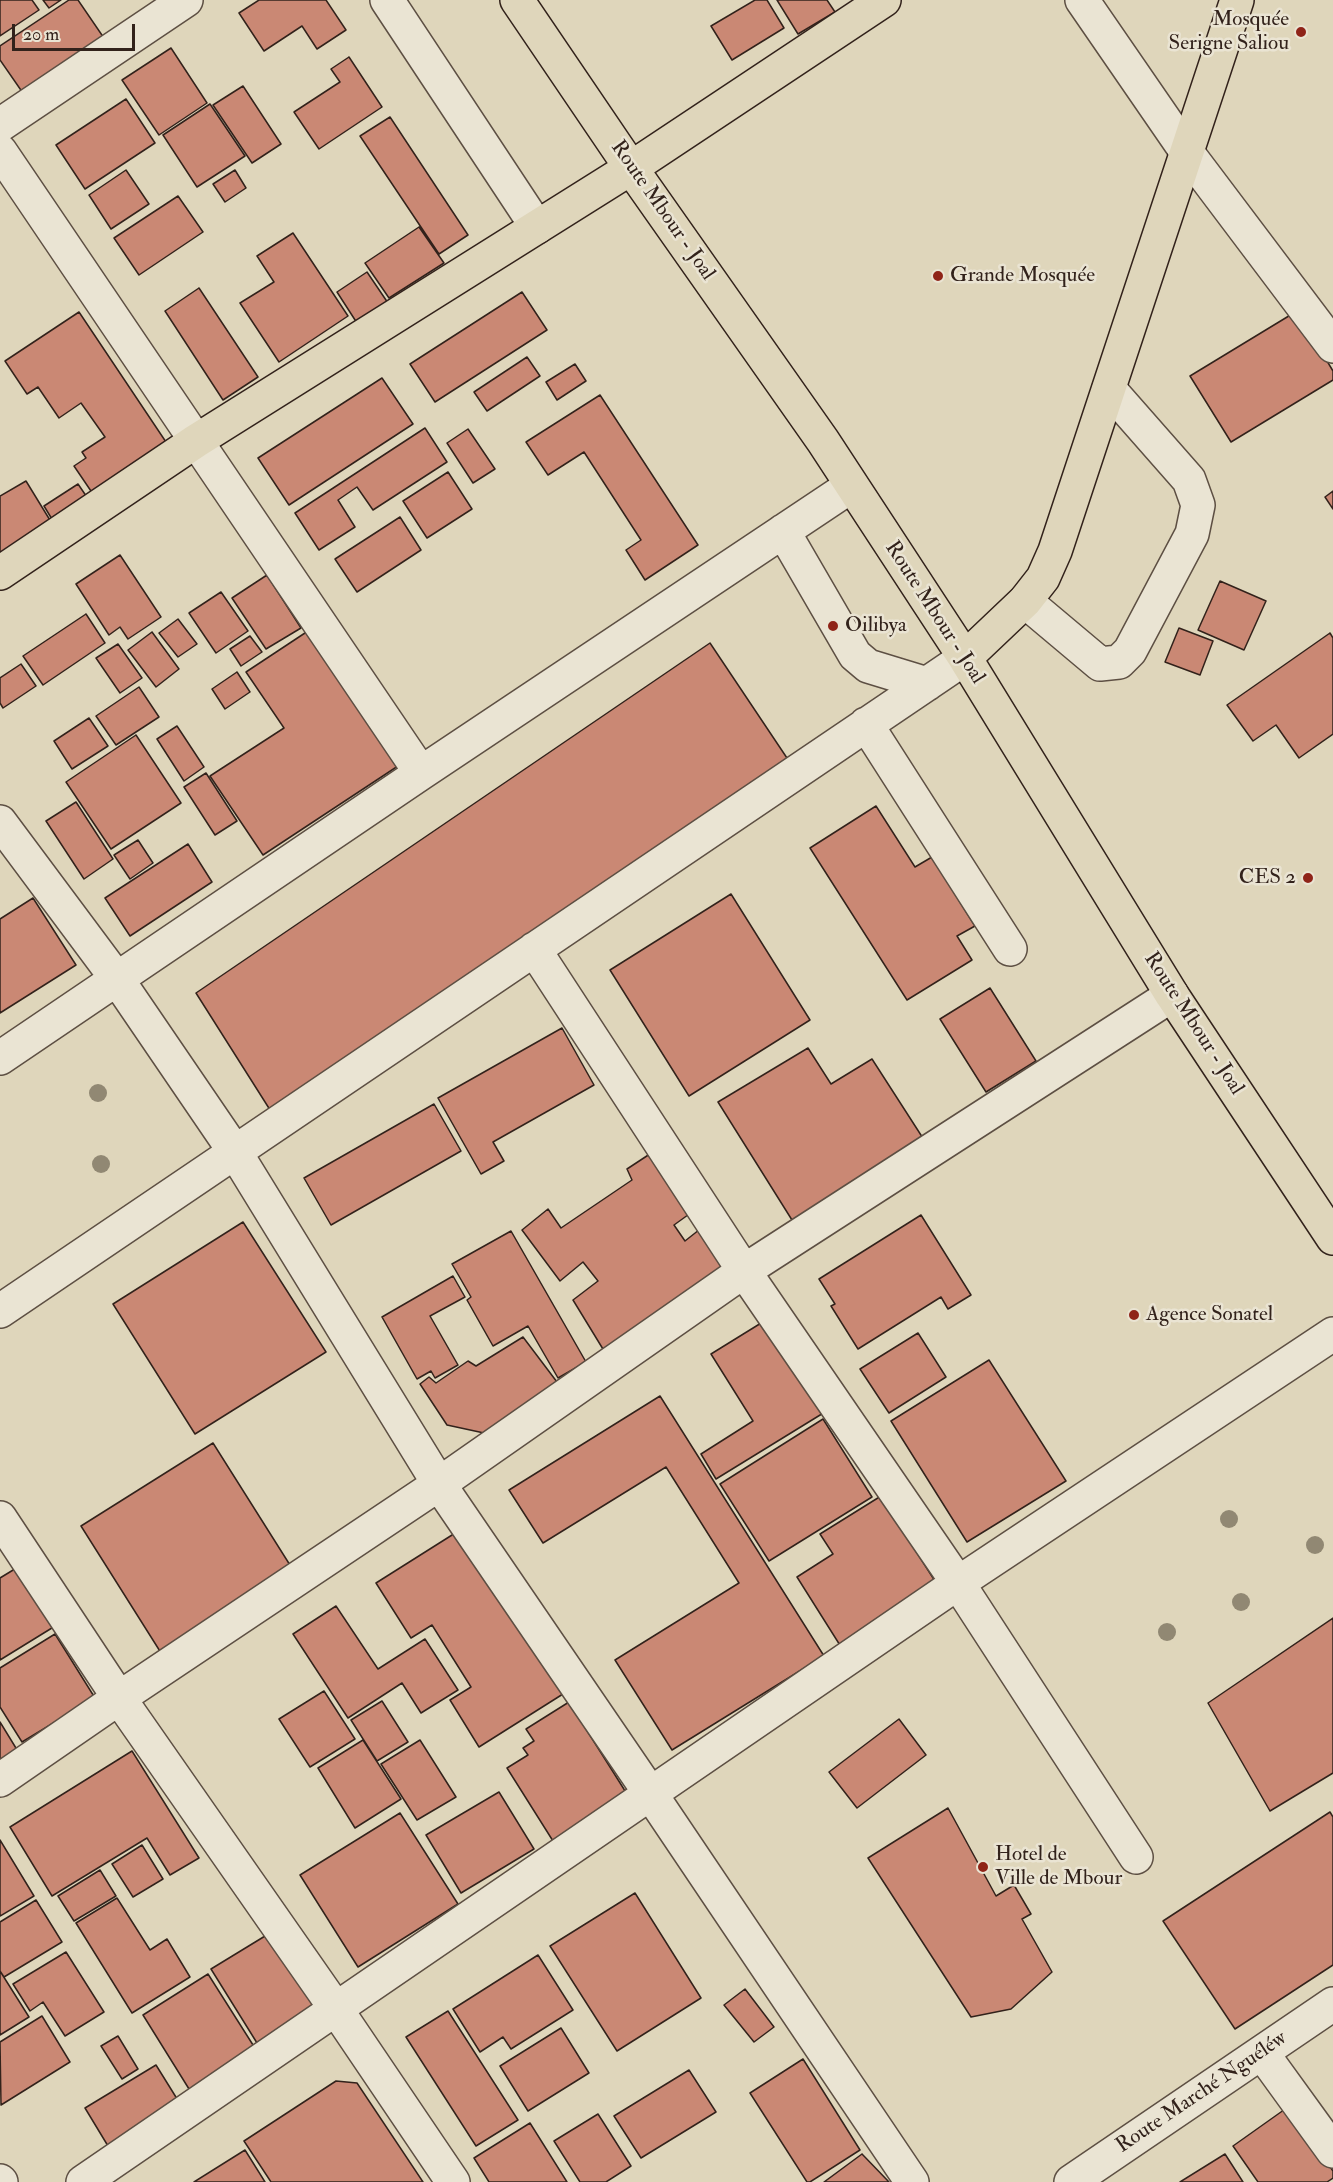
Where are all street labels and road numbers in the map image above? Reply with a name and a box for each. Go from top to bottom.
street label: Route Mbour - Joal [604,136,720,286]
street label: Route Mbour - Joal [878,537,990,689]
street label: Route Mbour - Joal [1137,948,1249,1100]
street label: Route Marché Nguéléw [1112,2027,1292,2159]

